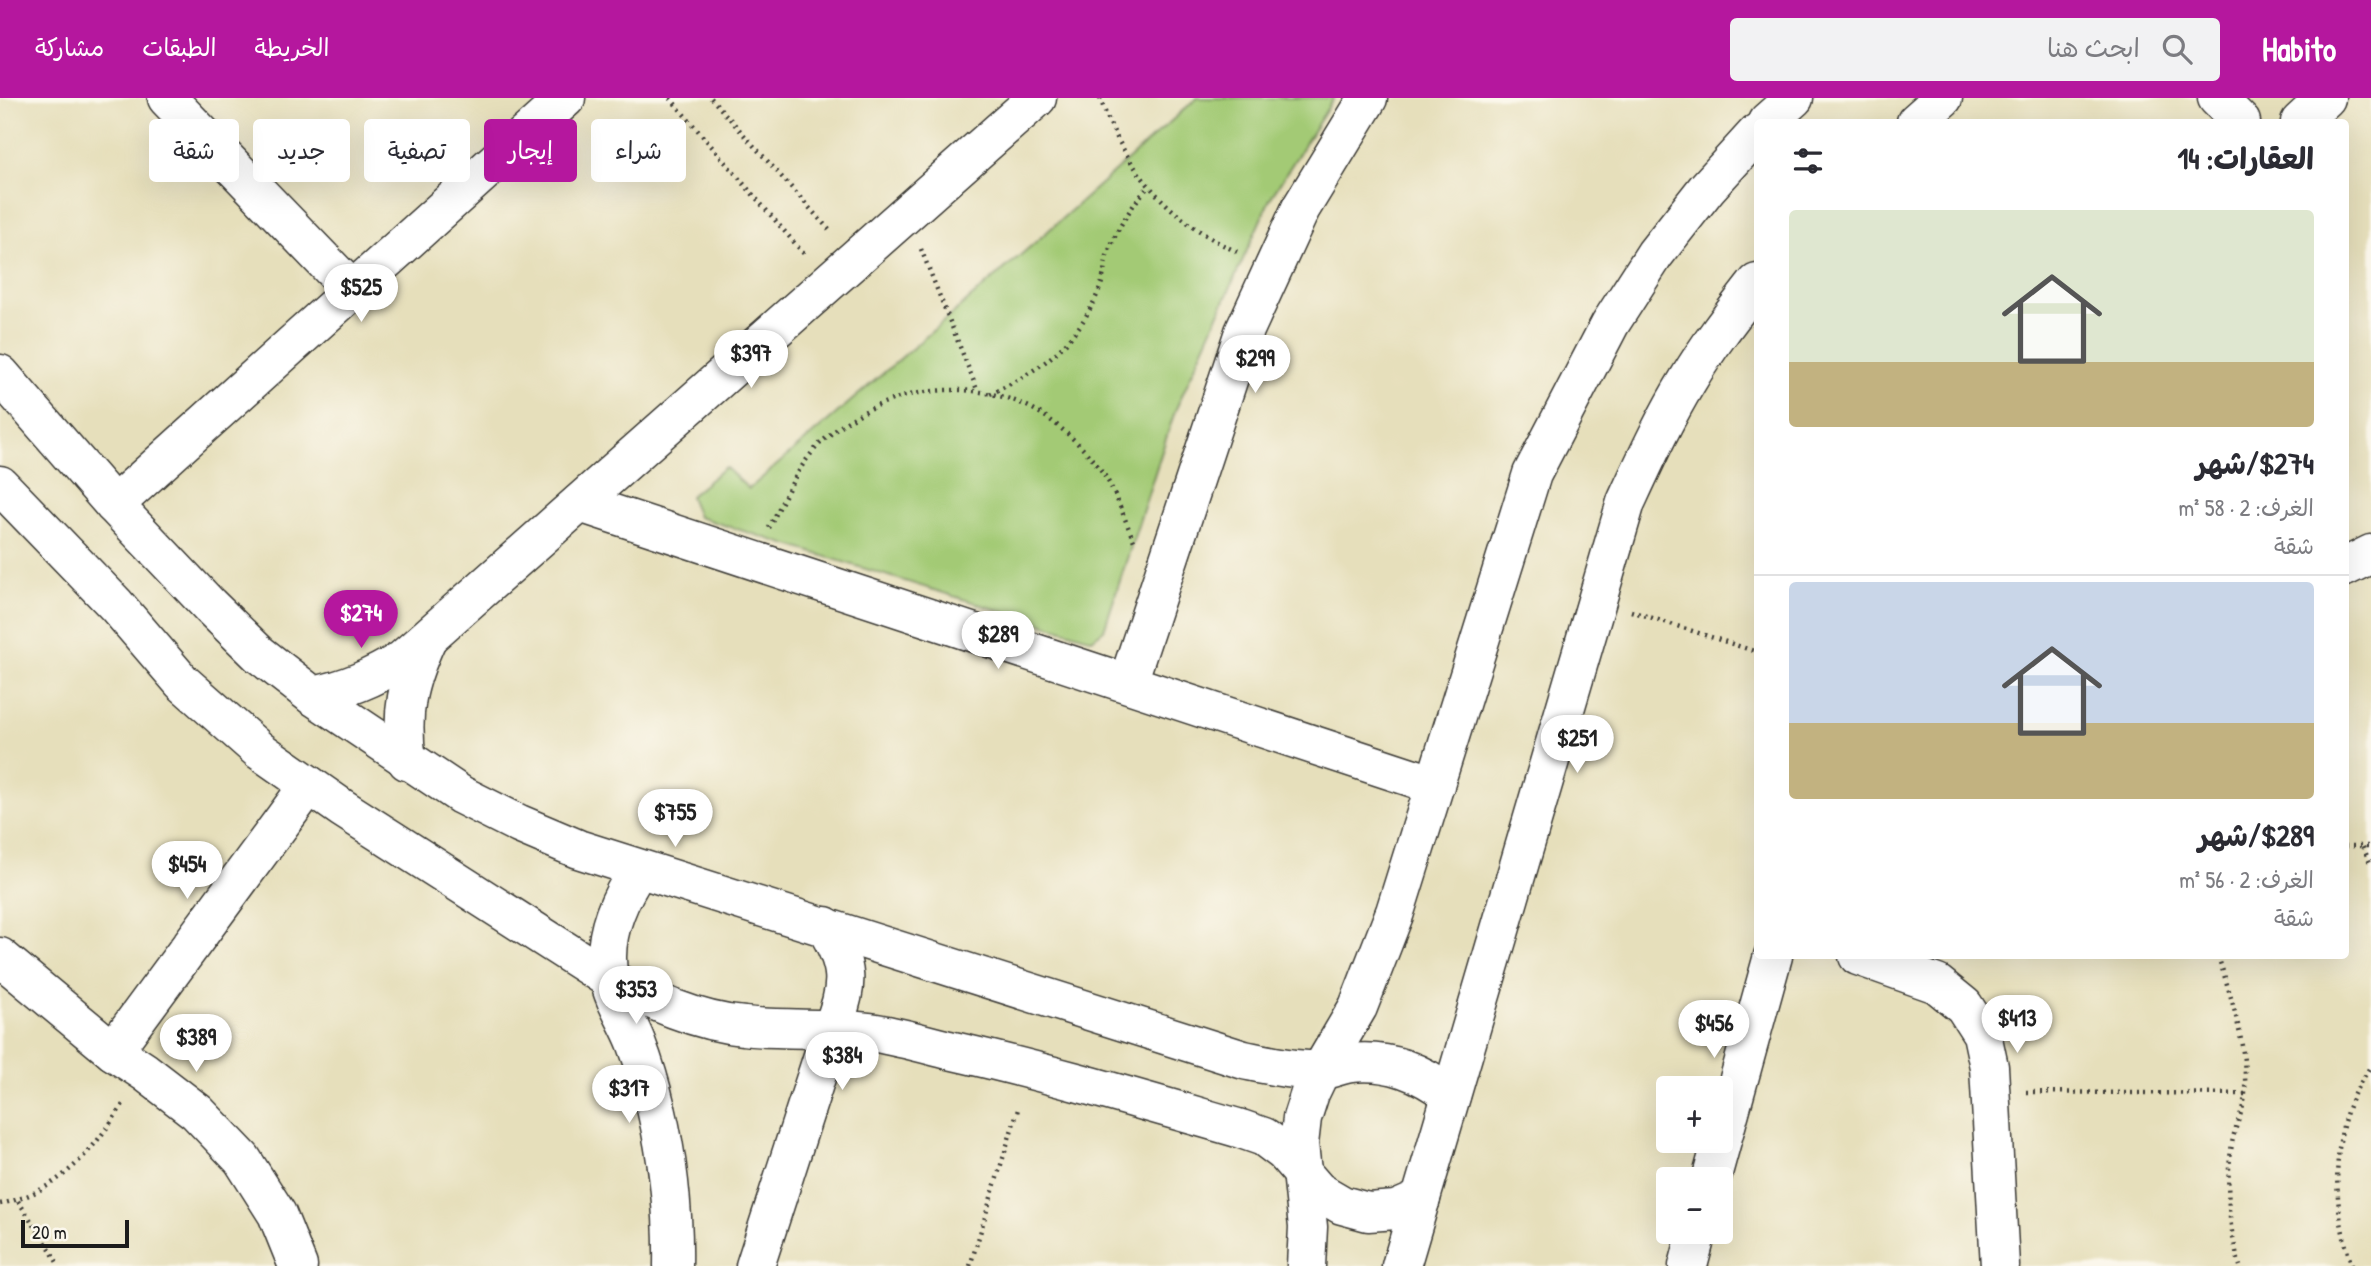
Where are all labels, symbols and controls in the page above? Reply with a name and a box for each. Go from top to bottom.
search box [1730,18,2220,81]
text: Habito [2262,27,2336,71]
text: ابحث هنا [2047,30,2140,65]
icon: search [2158,30,2196,68]
text: مشاركة [35,31,104,63]
text: الطبقات [142,31,217,63]
text: الخريطة [255,31,329,63]
chip: شقة [149,119,239,182]
chip: جديد [253,119,350,182]
chip: تصفية [364,119,470,182]
chip: إيجار [484,119,577,182]
chip: شراء [591,119,686,182]
text: العقارات: 14 [2177,138,2314,178]
icon: filters [1789,142,1827,180]
icon: home [1989,256,2115,382]
pin: $525 [320,264,402,324]
text: $525 [340,271,382,302]
pin: $397 [710,330,792,390]
pin: $299 [1214,336,1296,395]
text: $397 [730,337,772,368]
text: $299 [1235,342,1275,373]
text: $274/شهر [2196,443,2314,483]
text: الغرف: 2 · 58 m² [2178,492,2314,523]
text: شقة [2274,530,2314,561]
pin: $274 [320,590,402,650]
text: $274 [340,597,382,628]
pin: $289 [957,612,1039,671]
text: $289 [978,618,1018,649]
icon: home [1989,628,2115,754]
pin: $251 [1536,716,1618,775]
text: $251 [1557,722,1597,753]
pin: $755 [634,790,716,849]
text: $755 [654,796,696,827]
text: $289/شهر [2198,815,2314,855]
pin: $454 [146,842,228,901]
text: $454 [168,848,206,879]
text: الغرف: 2 · 56 m² [2179,864,2314,895]
text: شقة [2274,902,2314,933]
pin: $353 [595,967,677,1026]
text: $353 [615,973,657,1004]
pin: $413 [1976,996,2058,1055]
pin: $456 [1673,1000,1755,1060]
text: $413 [1998,1002,2036,1033]
text: $456 [1694,1007,1734,1038]
pin: $389 [155,1014,237,1074]
text: $389 [176,1021,216,1052]
pin: $384 [801,1032,883,1092]
text: $384 [822,1039,862,1070]
pin: $317 [588,1066,670,1125]
text: $317 [608,1072,650,1103]
map controls [1656,1076,1733,1244]
button: + [1656,1076,1733,1153]
button: − [1656,1167,1733,1244]
scale bar [21,1217,130,1249]
text: 20 m [32,1219,67,1245]

